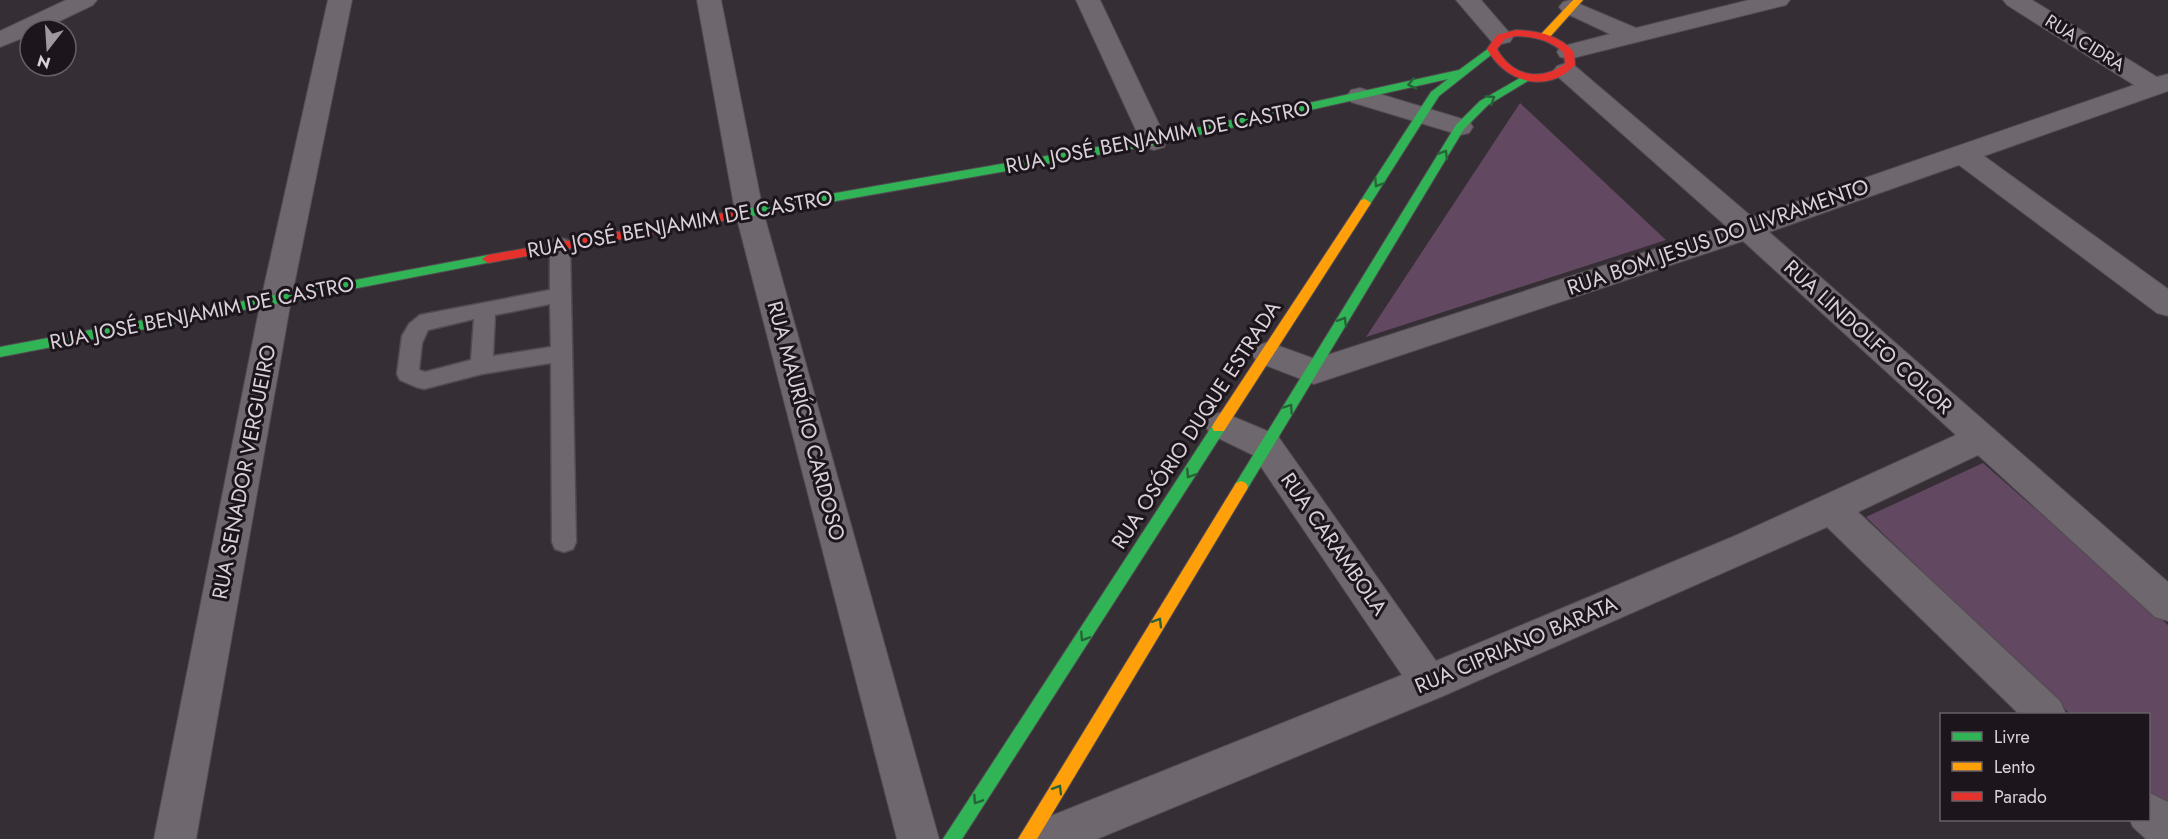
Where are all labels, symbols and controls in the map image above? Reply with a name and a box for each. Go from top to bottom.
street label: RUA CIDRA [2040,8,2130,78]
north arrow [18,18,78,78]
text: N [34,49,53,75]
one-way arrow [1407,77,1417,90]
street label: RUA JOSÉ BENJAMIM DE CASTRO [1003,93,1313,181]
one-way arrow [1484,95,1495,106]
one-way arrow [1436,150,1448,160]
street label: RUA BOM JESUS DO LIVRAMENTO [1563,171,1873,303]
one-way arrow [1374,177,1386,187]
street label: RUA JOSÉ BENJAMIM DE CASTRO [525,182,835,266]
street label: RUA LINDOLFO COLOR [1777,253,1959,421]
street label: RUA JOSÉ BENJAMIM DE CASTRO [47,269,357,357]
street label: RUA OSÓRIO DUQUE ESTRADA [1104,295,1288,555]
street label: RUA MAURÍCIO CARDOSO [760,298,852,544]
one-way arrow [1336,317,1348,327]
street label: RUA SENADOR VERGUEIRO [205,342,283,602]
one-way arrow [1282,404,1293,415]
one-way arrow [1186,467,1197,478]
street label: RUA CARAMBOLA [1274,467,1395,621]
street label: RUA CIPRIANO BARATA [1410,589,1622,701]
one-way arrow [1151,618,1163,628]
one-way arrow [1079,631,1091,641]
legend [1940,713,2150,821]
text: Livre [1994,724,2030,750]
text: Lento [1994,754,2035,780]
text: Parado [1994,784,2047,810]
one-way arrow [1050,785,1062,795]
one-way arrow [973,794,984,805]

